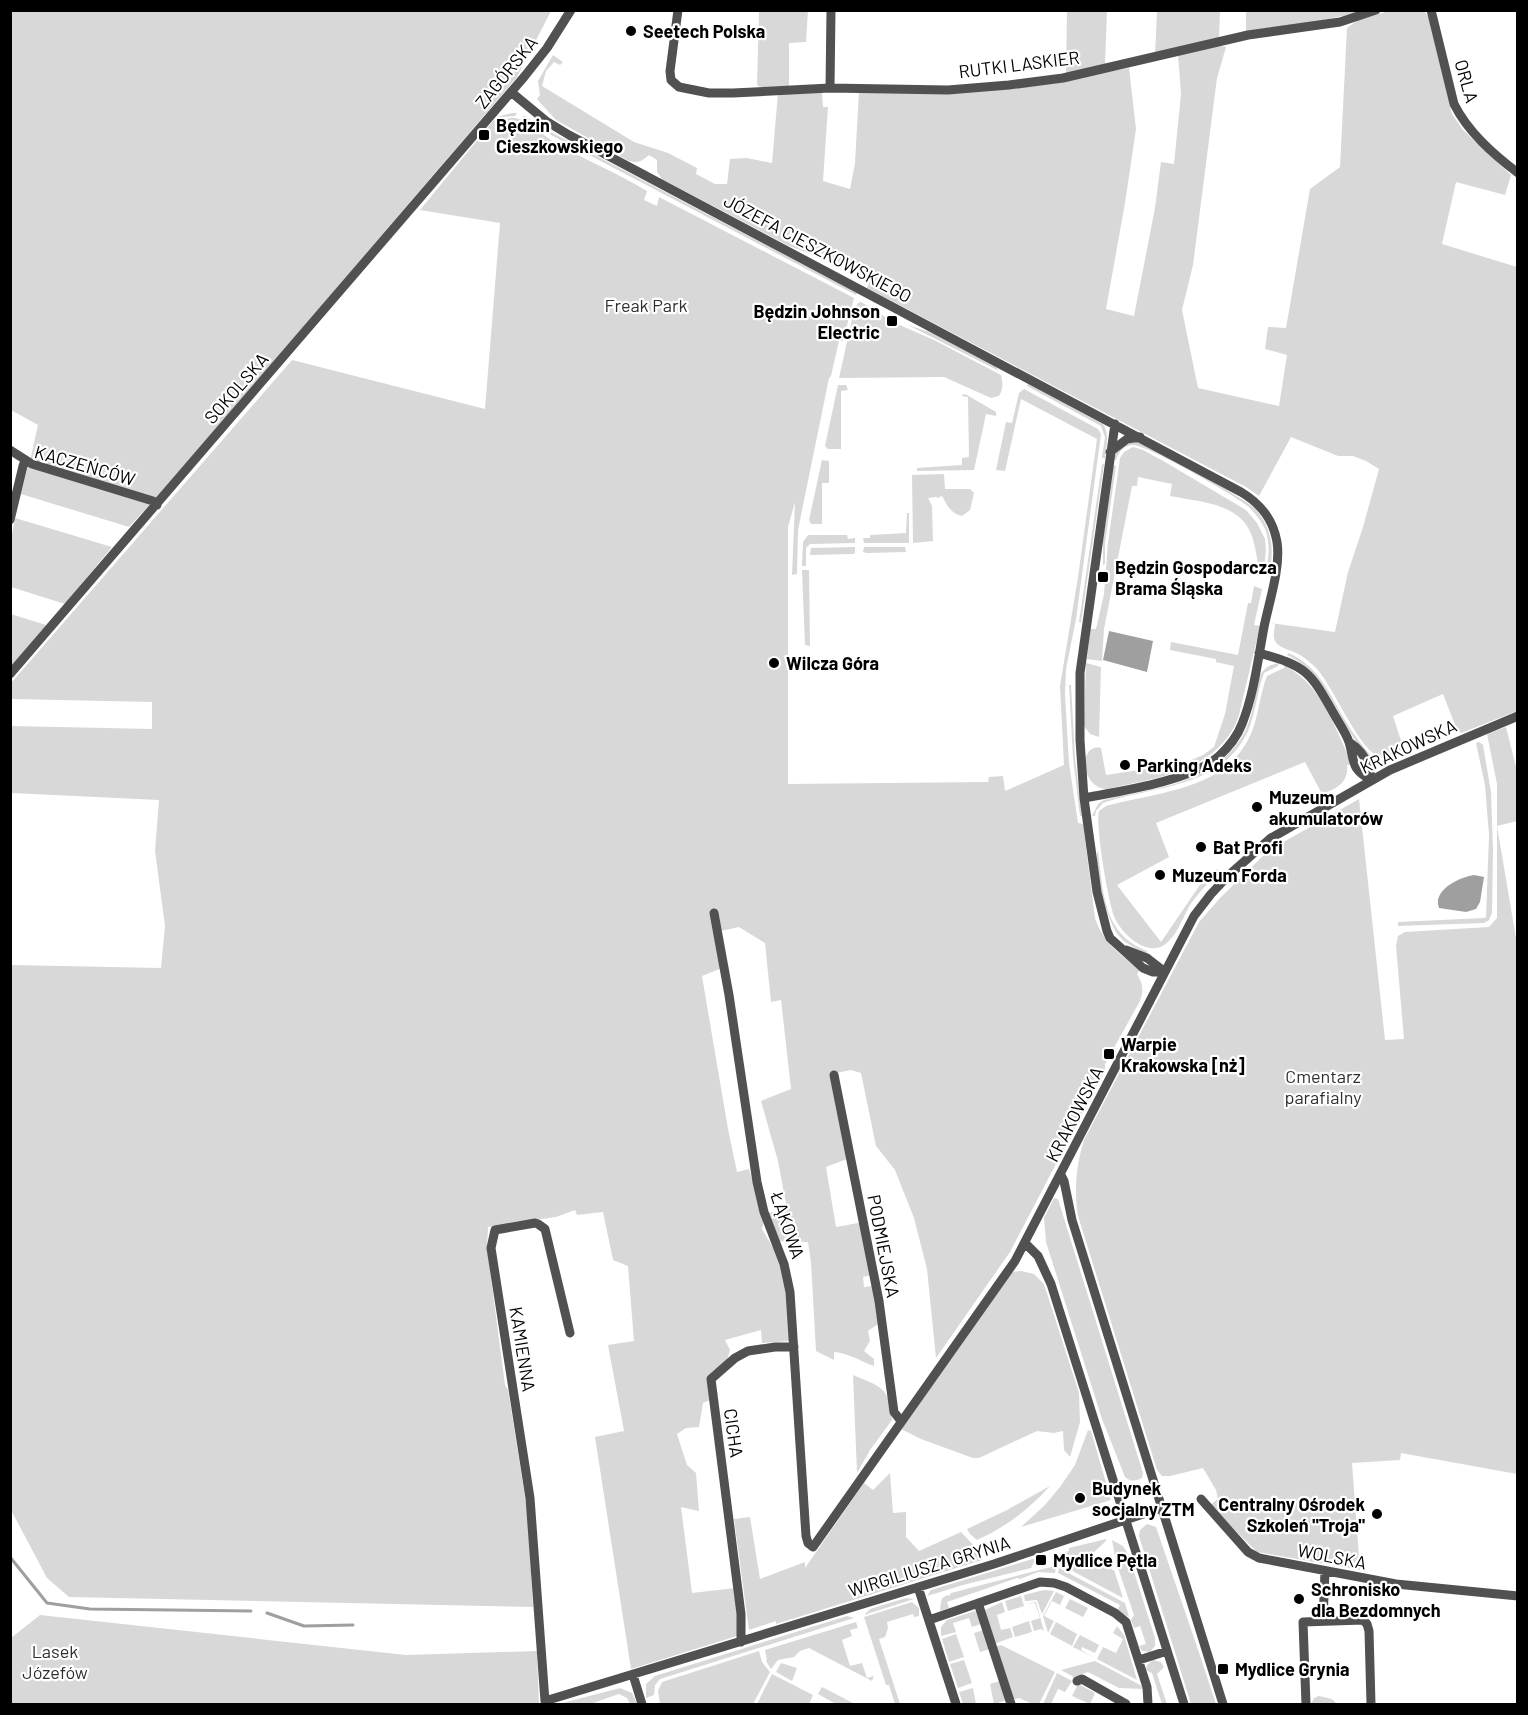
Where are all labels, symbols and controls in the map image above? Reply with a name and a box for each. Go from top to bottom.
place label: Seetech Polska [643,20,765,42]
marker: Seetech Polska [624,24,638,38]
street label: ZAGÓRSKA [470,31,542,113]
street label: RUTKI LASKIER [957,46,1081,82]
street label: ORLA [1450,57,1484,105]
place label: Będzin Cieszkowskiego [496,114,623,157]
marker: Będzin Cieszkowskiego [477,128,491,142]
street label: JÓZEFA CIESZKOWSKIEGO [720,189,916,307]
park label: Freak Park [604,294,688,316]
place label: Będzin Johnson Electric [753,300,880,343]
marker: Będzin Johnson Electric [885,314,899,328]
street label: SOKOLSKA [199,348,273,428]
street label: KACZEŃCÓW [32,440,138,490]
place label: Będzin Gospodarcza Brama Śląska [1115,556,1277,599]
marker: Będzin Gospodarcza Brama Śląska [1096,570,1110,584]
place label: Wilcza Góra [786,652,879,674]
marker: Wilcza Góra [767,656,781,670]
street label: KRAKOWSKA [1356,714,1460,778]
place label: Parking Adeks [1137,754,1252,776]
marker: Parking Adeks [1118,758,1132,772]
place label: Muzeum akumulatorów [1269,786,1383,829]
marker: Muzeum akumulatorów [1250,800,1264,814]
place label: Bat Profi [1213,836,1283,858]
marker: Bat Profi [1194,840,1208,854]
place label: Muzeum Forda [1172,864,1287,886]
marker: Muzeum Forda [1153,868,1167,882]
place label: Warpie Krakowska [nż] [1121,1033,1245,1076]
marker: Warpie Krakowska [nż] [1102,1047,1116,1061]
street label: KRAKOWSKA [1041,1063,1107,1165]
park label: Cmentarz parafialny [1284,1065,1362,1108]
street label: ŁĄKOWA [766,1188,810,1261]
street label: PODMIEJSKA [863,1193,905,1300]
street label: KAMIENNA [505,1305,541,1393]
street label: CICHA [720,1407,748,1459]
place label: Budynek socjalny ZTM [1092,1477,1195,1520]
marker: Budynek socjalny ZTM [1073,1491,1087,1505]
place label: Centralny Ośrodek Szkoleń "Troja" [1218,1493,1366,1536]
marker: Centralny Ośrodek Szkoleń "Troja" [1370,1507,1384,1521]
street label: WIRGILIUSZA GRYNIA [845,1531,1013,1601]
street label: WOLSKA [1296,1539,1368,1573]
place label: Mydlice Pętla [1053,1549,1157,1571]
marker: Mydlice Pętla [1034,1553,1048,1567]
place label: Schronisko dla Bezdomnych [1311,1578,1441,1621]
marker: Schronisko dla Bezdomnych [1292,1592,1306,1606]
park label: Lasek Józefów [22,1640,88,1683]
place label: Mydlice Grynia [1235,1658,1350,1680]
marker: Mydlice Grynia [1216,1662,1230,1676]

